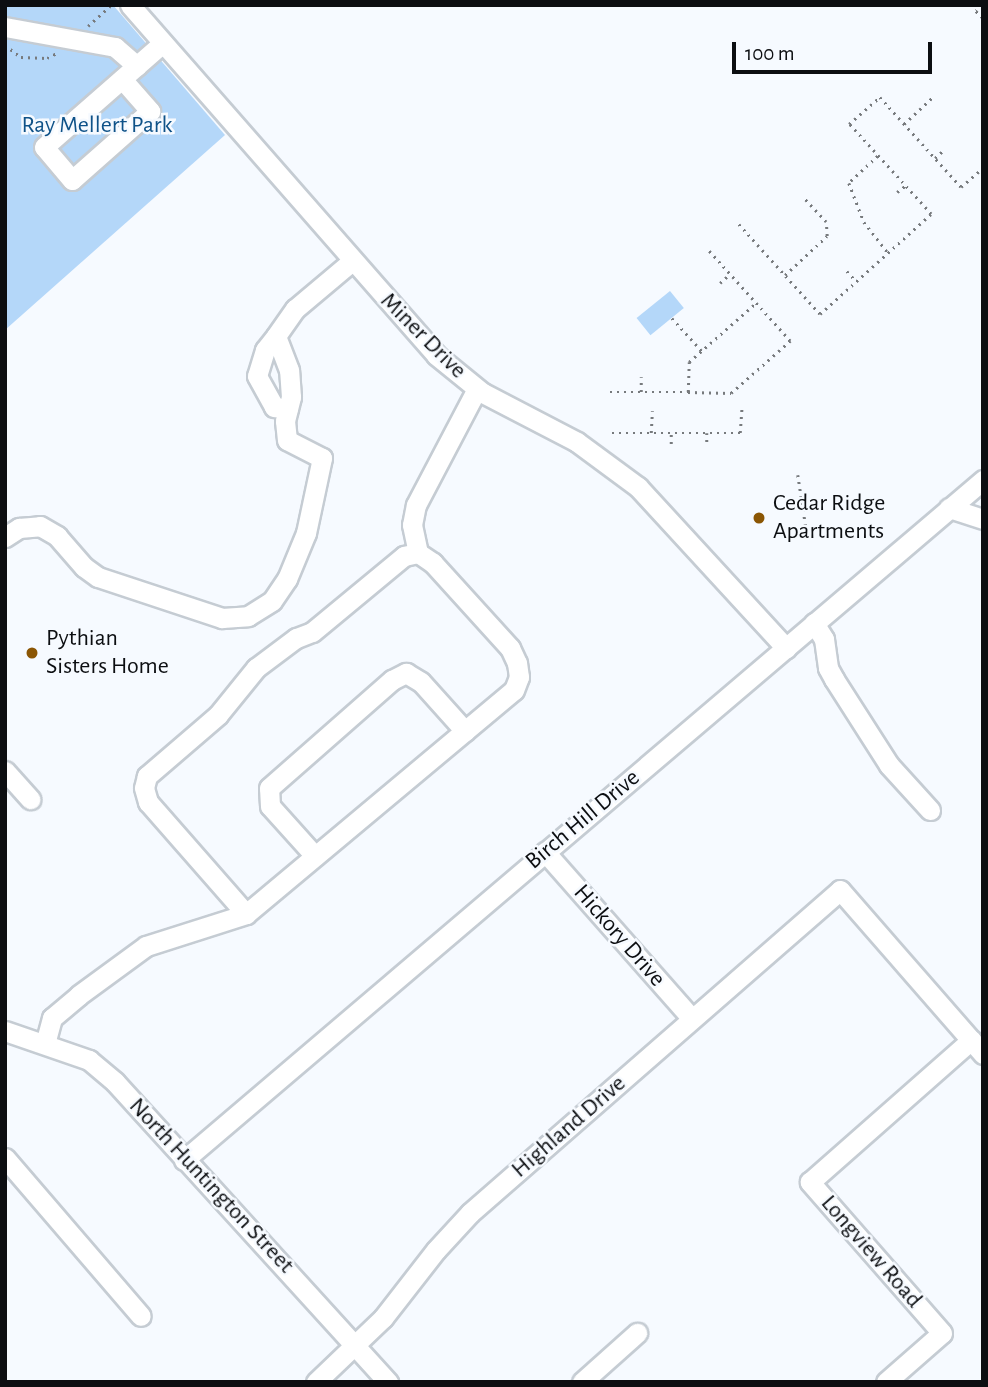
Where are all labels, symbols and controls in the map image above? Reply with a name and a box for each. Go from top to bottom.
scale bar [736,28,936,72]
text: 100 m [745,43,795,64]
park label: Ray Mellert Park [21,112,173,140]
street label: Miner Drive [374,287,472,385]
place label: Cedar Ridge Apartments [773,490,885,546]
marker: Cedar Ridge Apartments [751,510,767,526]
place label: Pythian Sisters Home [46,625,169,681]
marker: Pythian Sisters Home [24,645,40,661]
street label: Birch Hill Drive [520,764,646,876]
street label: Hickory Drive [567,879,671,993]
street label: Highland Drive [506,1070,632,1184]
street label: North Huntington Street [122,1092,300,1280]
street label: Longview Road [814,1190,928,1314]

